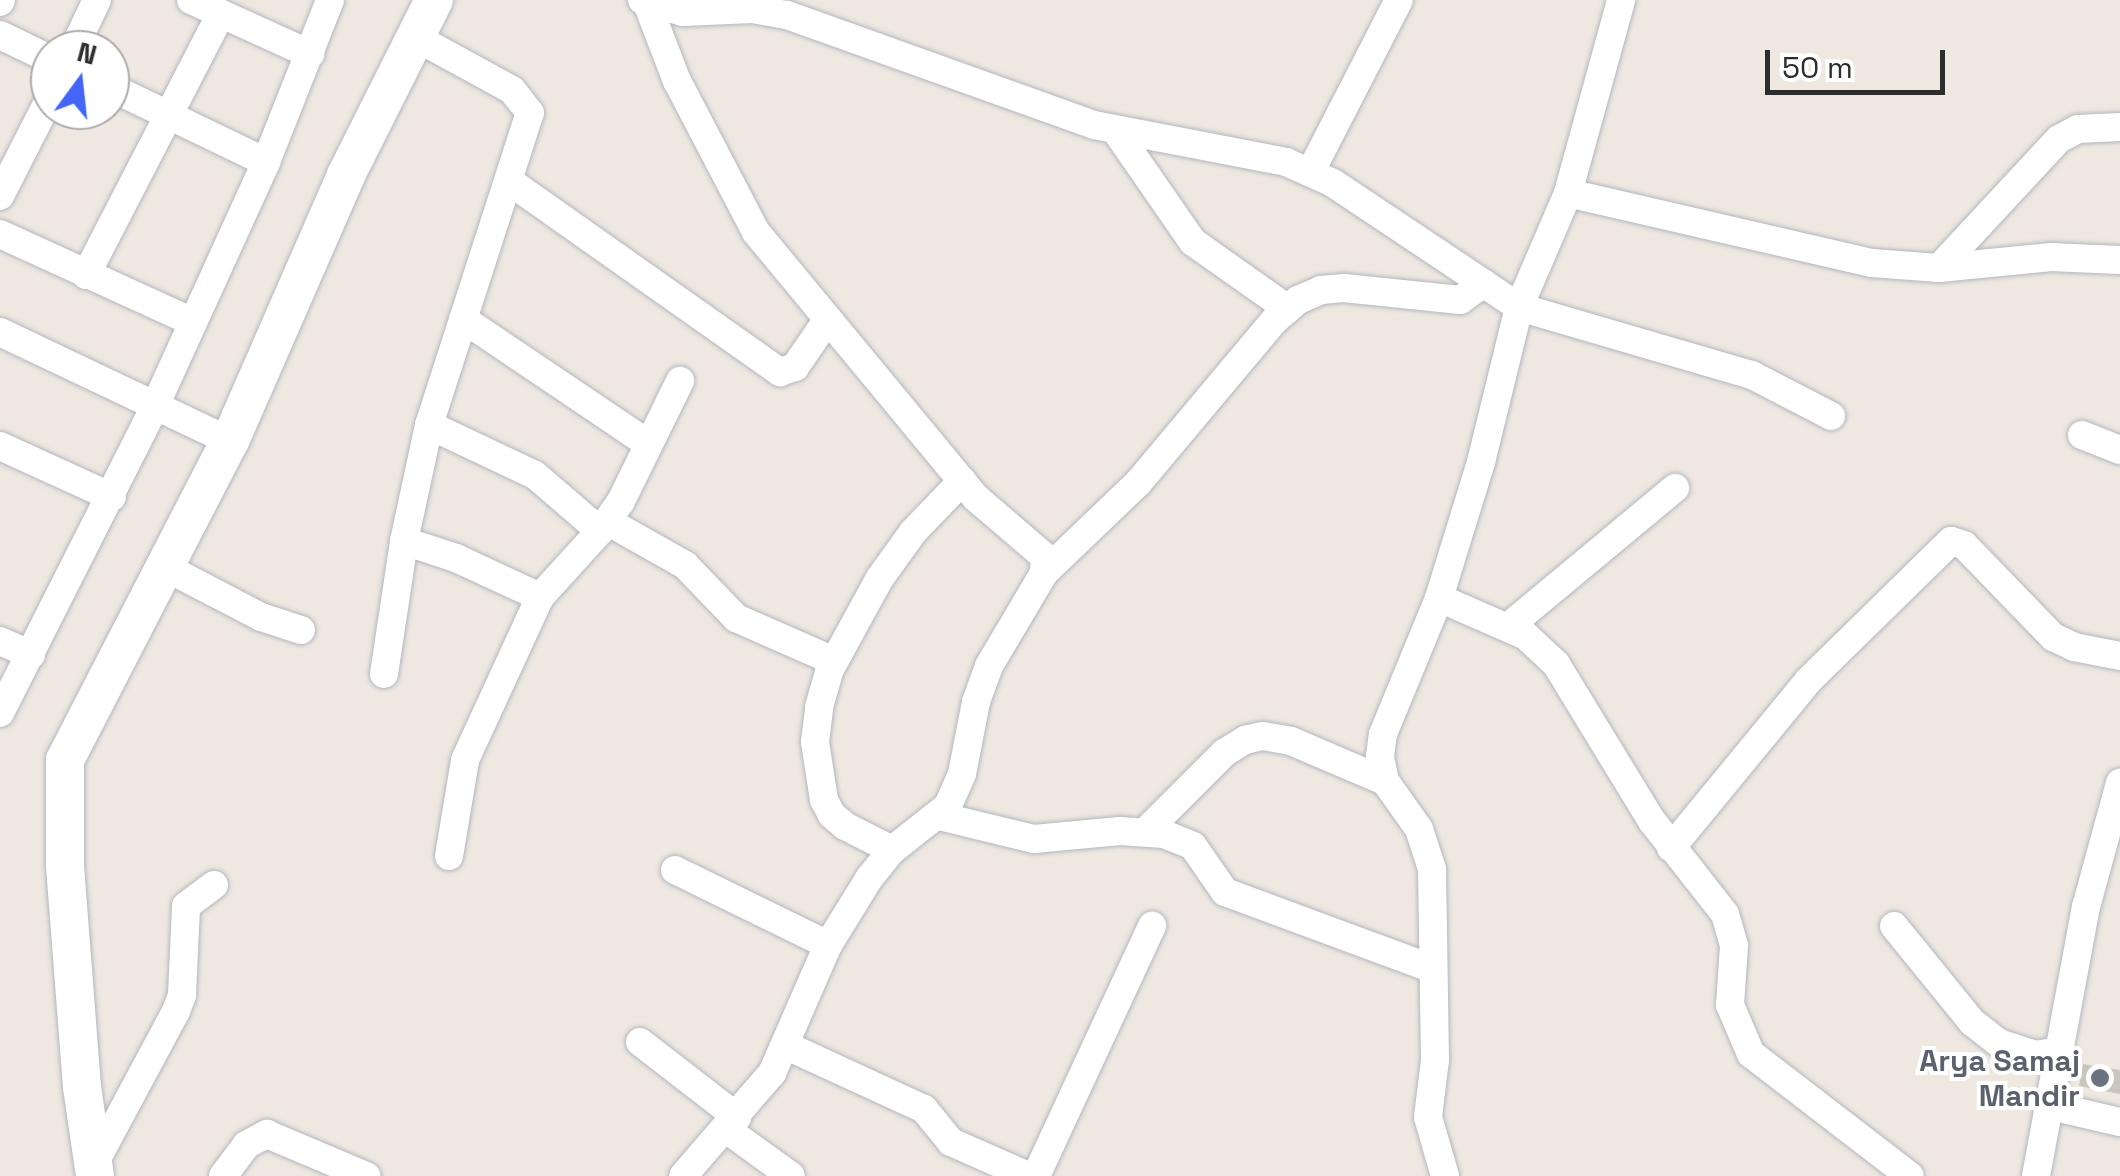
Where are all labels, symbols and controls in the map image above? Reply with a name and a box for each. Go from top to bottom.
north arrow [30,30,130,130]
scale bar [1770,30,1950,92]
text: N [74,33,101,73]
text: 50 m [1782,48,1853,87]
place label: Arya Samaj Mandir [1919,1043,2080,1114]
marker: Arya Samaj Mandir [2089,1067,2111,1089]

